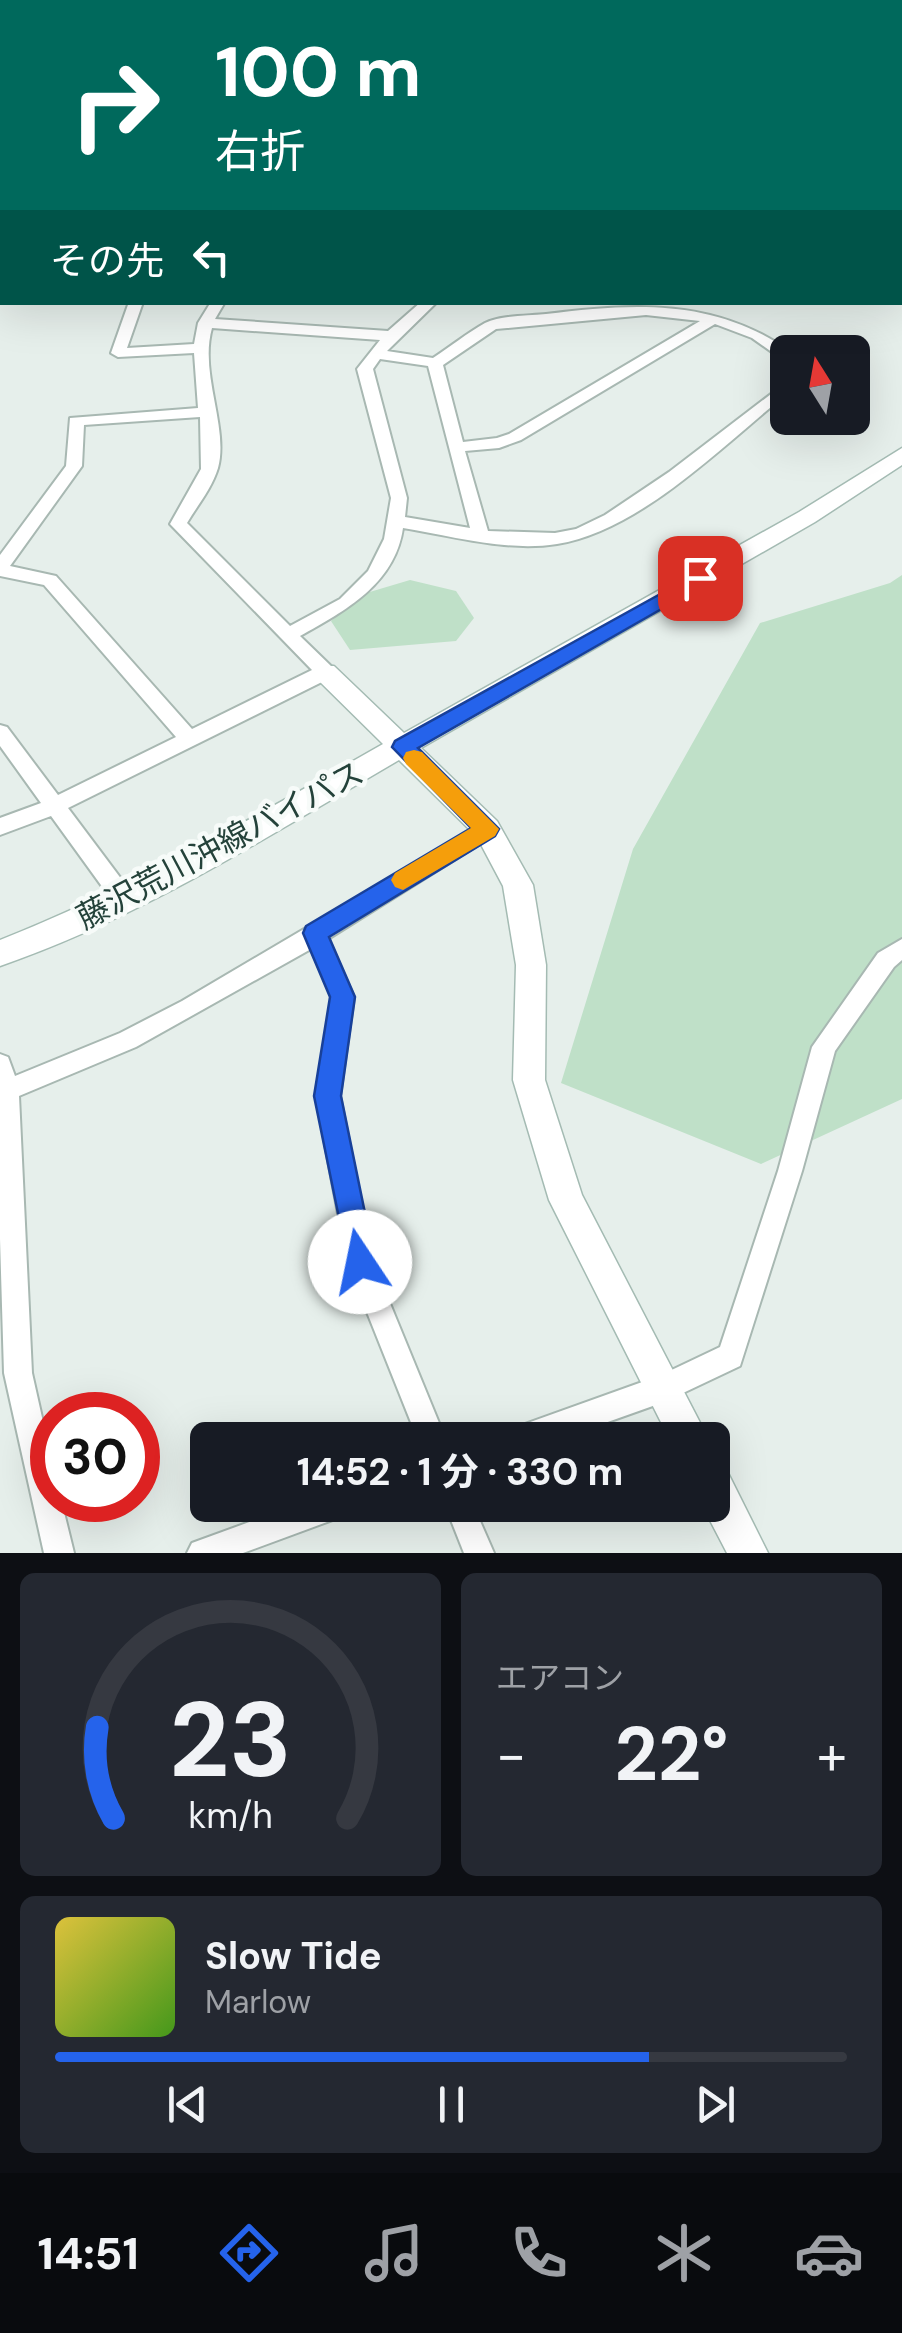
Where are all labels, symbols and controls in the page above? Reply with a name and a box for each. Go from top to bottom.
text: 100 m [215,27,421,118]
icon: right [50,40,180,170]
text: 右折 [215,122,305,181]
icon: left [184,230,239,285]
text: その先 [50,236,164,286]
north arrow [770,335,870,435]
map controls [770,335,870,435]
pin [658,536,743,621]
icon: arrive [673,551,728,606]
street label: 藤沢荒川沖線バイパス [69,751,371,939]
position arrow [308,1210,412,1314]
speed limit sign: 30 [30,1392,160,1522]
text: 14:52 · 1 分 · 330 m [297,1447,623,1497]
text: エアコン [496,1657,624,1699]
text: 23 [169,1673,292,1808]
text: 22° [615,1706,728,1803]
text: − [496,1719,526,1791]
text: + [817,1719,847,1791]
text: km/h [188,1793,273,1839]
text: Slow Tide [205,1931,382,1981]
text: Marlow [205,1981,311,2023]
icon: previous [160,2077,215,2132]
icon: pause [424,2077,479,2132]
icon: next [688,2077,743,2132]
icon: directions [214,2218,284,2288]
icon: music [359,2218,429,2288]
icon: phone [504,2218,574,2288]
icon: climate [649,2218,719,2288]
icon: car [794,2218,864,2288]
text: 14:51 [38,2224,139,2283]

